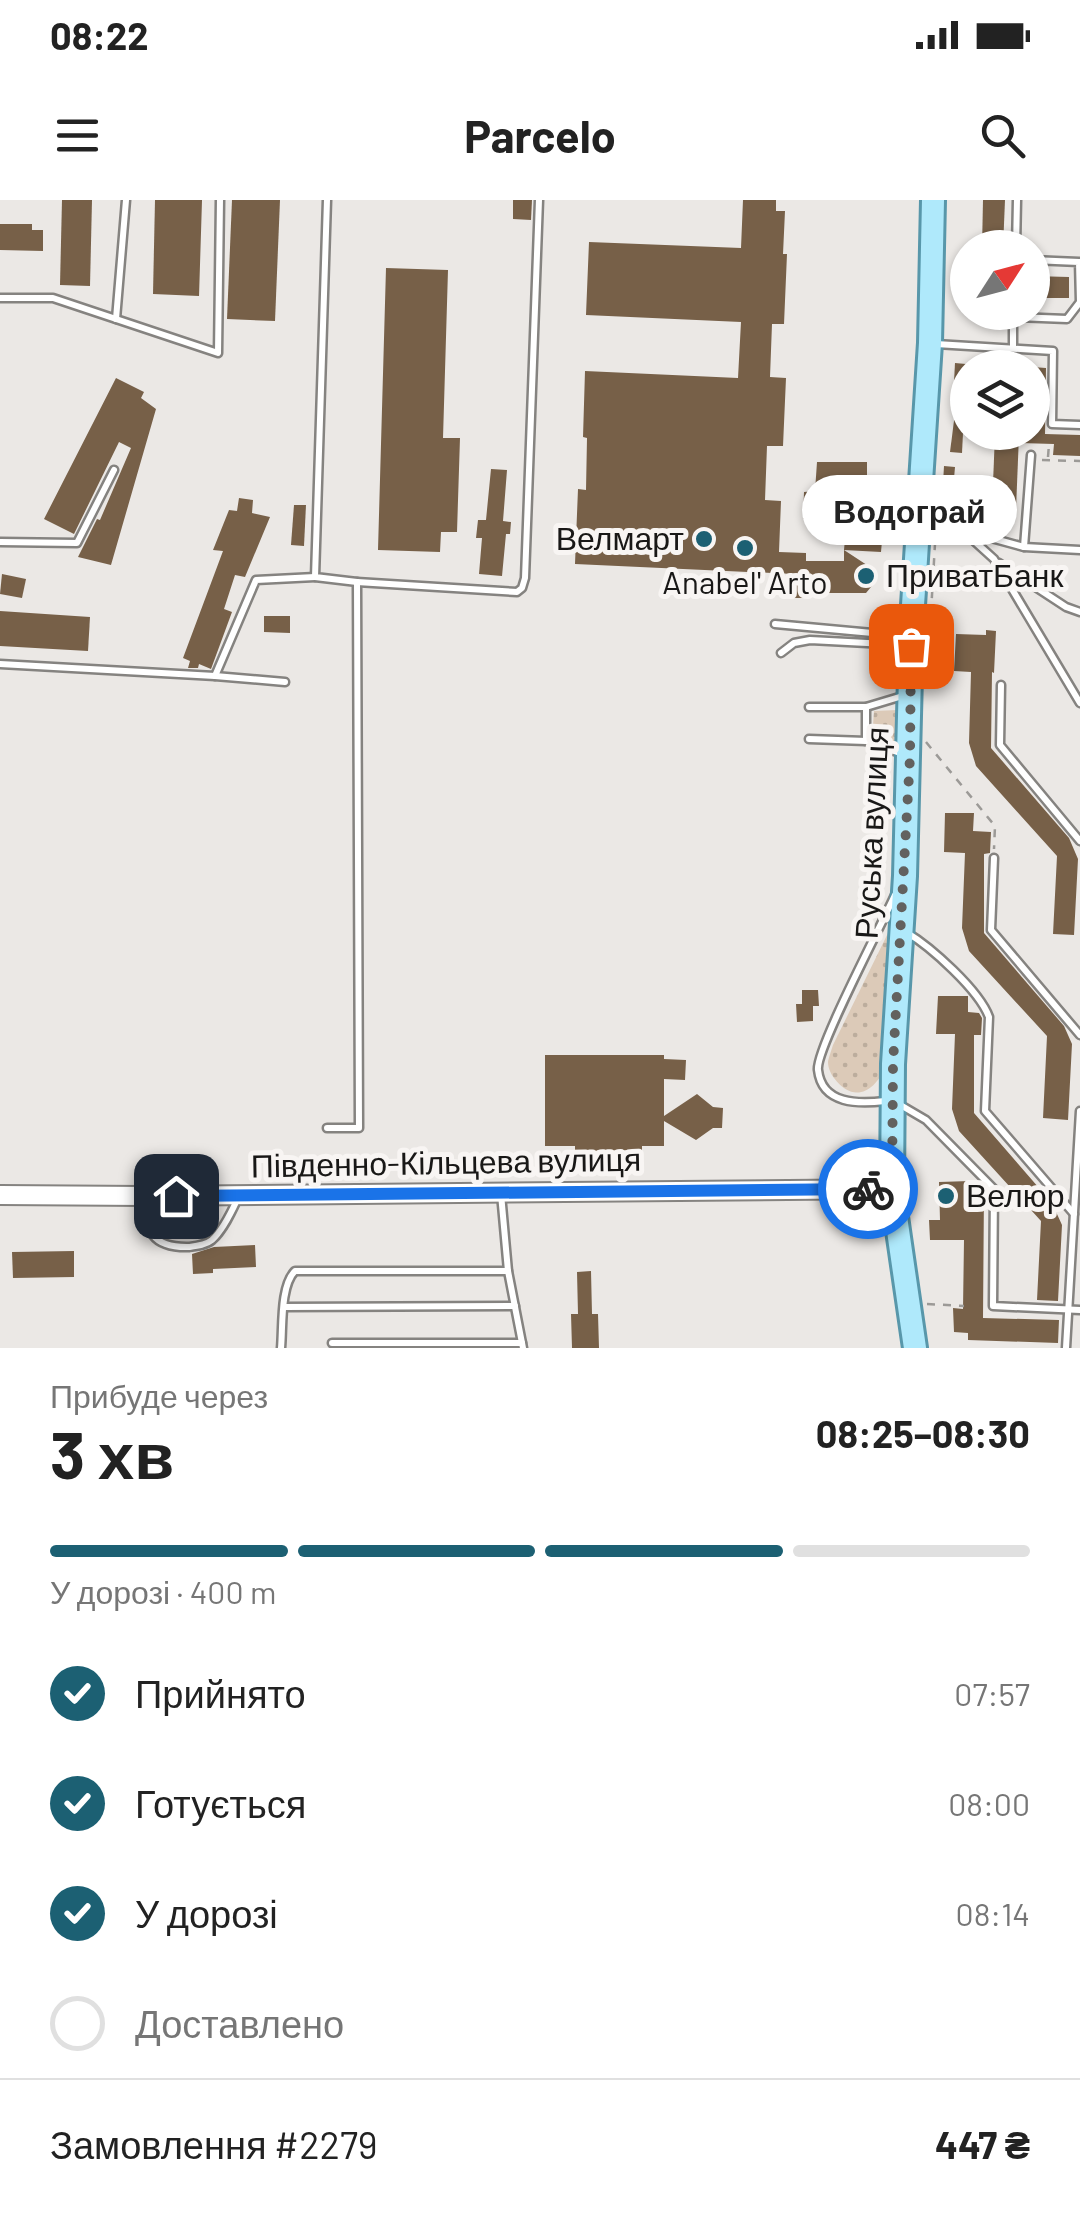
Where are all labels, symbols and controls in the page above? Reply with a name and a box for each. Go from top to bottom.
text: 08:22 [50,12,149,58]
icon: menu [50,108,105,163]
text: Parcelo [464,108,616,162]
icon: search [975,108,1030,163]
north arrow [950,230,1050,330]
map controls [950,230,1050,450]
button: layers [950,350,1050,450]
callout: Водограй [804,476,1018,546]
text: Водограй [833,491,986,529]
place label: Велмарт [556,518,684,557]
marker: Велмарт [693,528,715,550]
marker: Anabel' Arto [734,537,756,559]
place label: ПриватБанк [886,555,1065,594]
place label: Anabel' Arto [662,562,828,600]
marker: ПриватБанк [855,565,877,587]
pin [869,604,954,689]
icon: bag [884,619,939,674]
street label: Руська вулиця [845,726,896,940]
street label: Південно-Кільцева вулиця [250,1139,642,1184]
courier [818,1139,918,1239]
pin [134,1154,219,1239]
icon: bike [841,1162,896,1217]
icon: home [149,1169,204,1224]
place label: Велюр [966,1175,1065,1214]
marker: Велюр [935,1185,957,1207]
text: Прибуде через [50,1376,268,1414]
text: 08:25–08:30 [816,1410,1030,1456]
text: 3 хв [50,1414,174,1492]
text: У дорозі · 400 m [50,1572,276,1610]
icon: check [50,1666,105,1721]
text: Прийнято [135,1670,306,1716]
text: 07:57 [954,1674,1030,1712]
icon: check [50,1776,105,1831]
text: Готується [135,1780,306,1826]
text: 08:00 [948,1784,1030,1822]
icon: check [50,1886,105,1941]
text: У дорозі [135,1890,278,1936]
text: 08:14 [956,1894,1030,1932]
text: Доставлено [135,2000,344,2046]
text: Замовлення #2279 [50,2121,378,2167]
text: 447 ₴ [935,2121,1030,2167]

